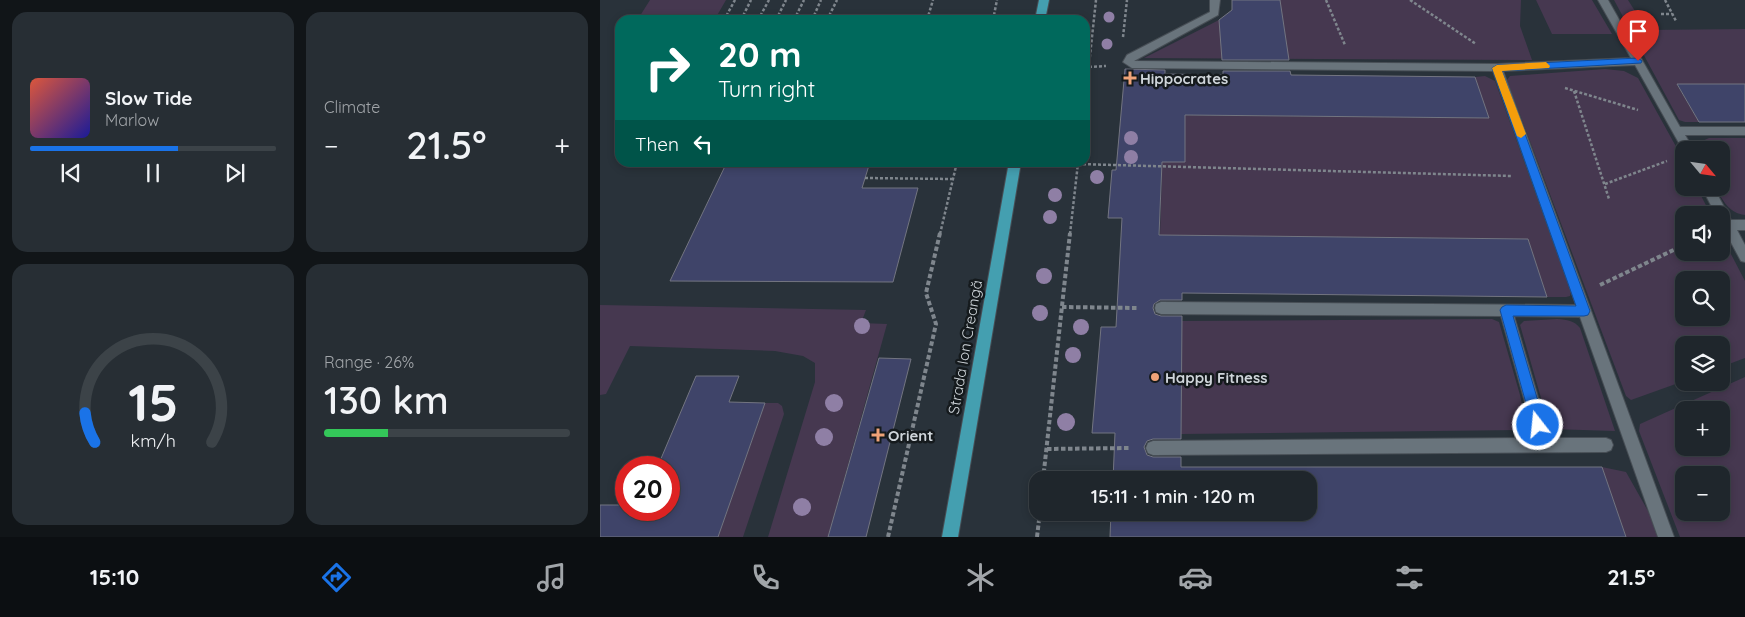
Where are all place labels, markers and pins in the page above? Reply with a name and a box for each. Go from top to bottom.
pin [1617,10,1659,61]
place label: Hippocrates [1140,69,1228,88]
marker: Hippocrates [1124,72,1136,84]
place label: Happy Fitness [1165,368,1267,387]
marker: Happy Fitness [1149,371,1161,383]
place label: Orient [888,426,933,445]
marker: Orient [872,429,884,441]

